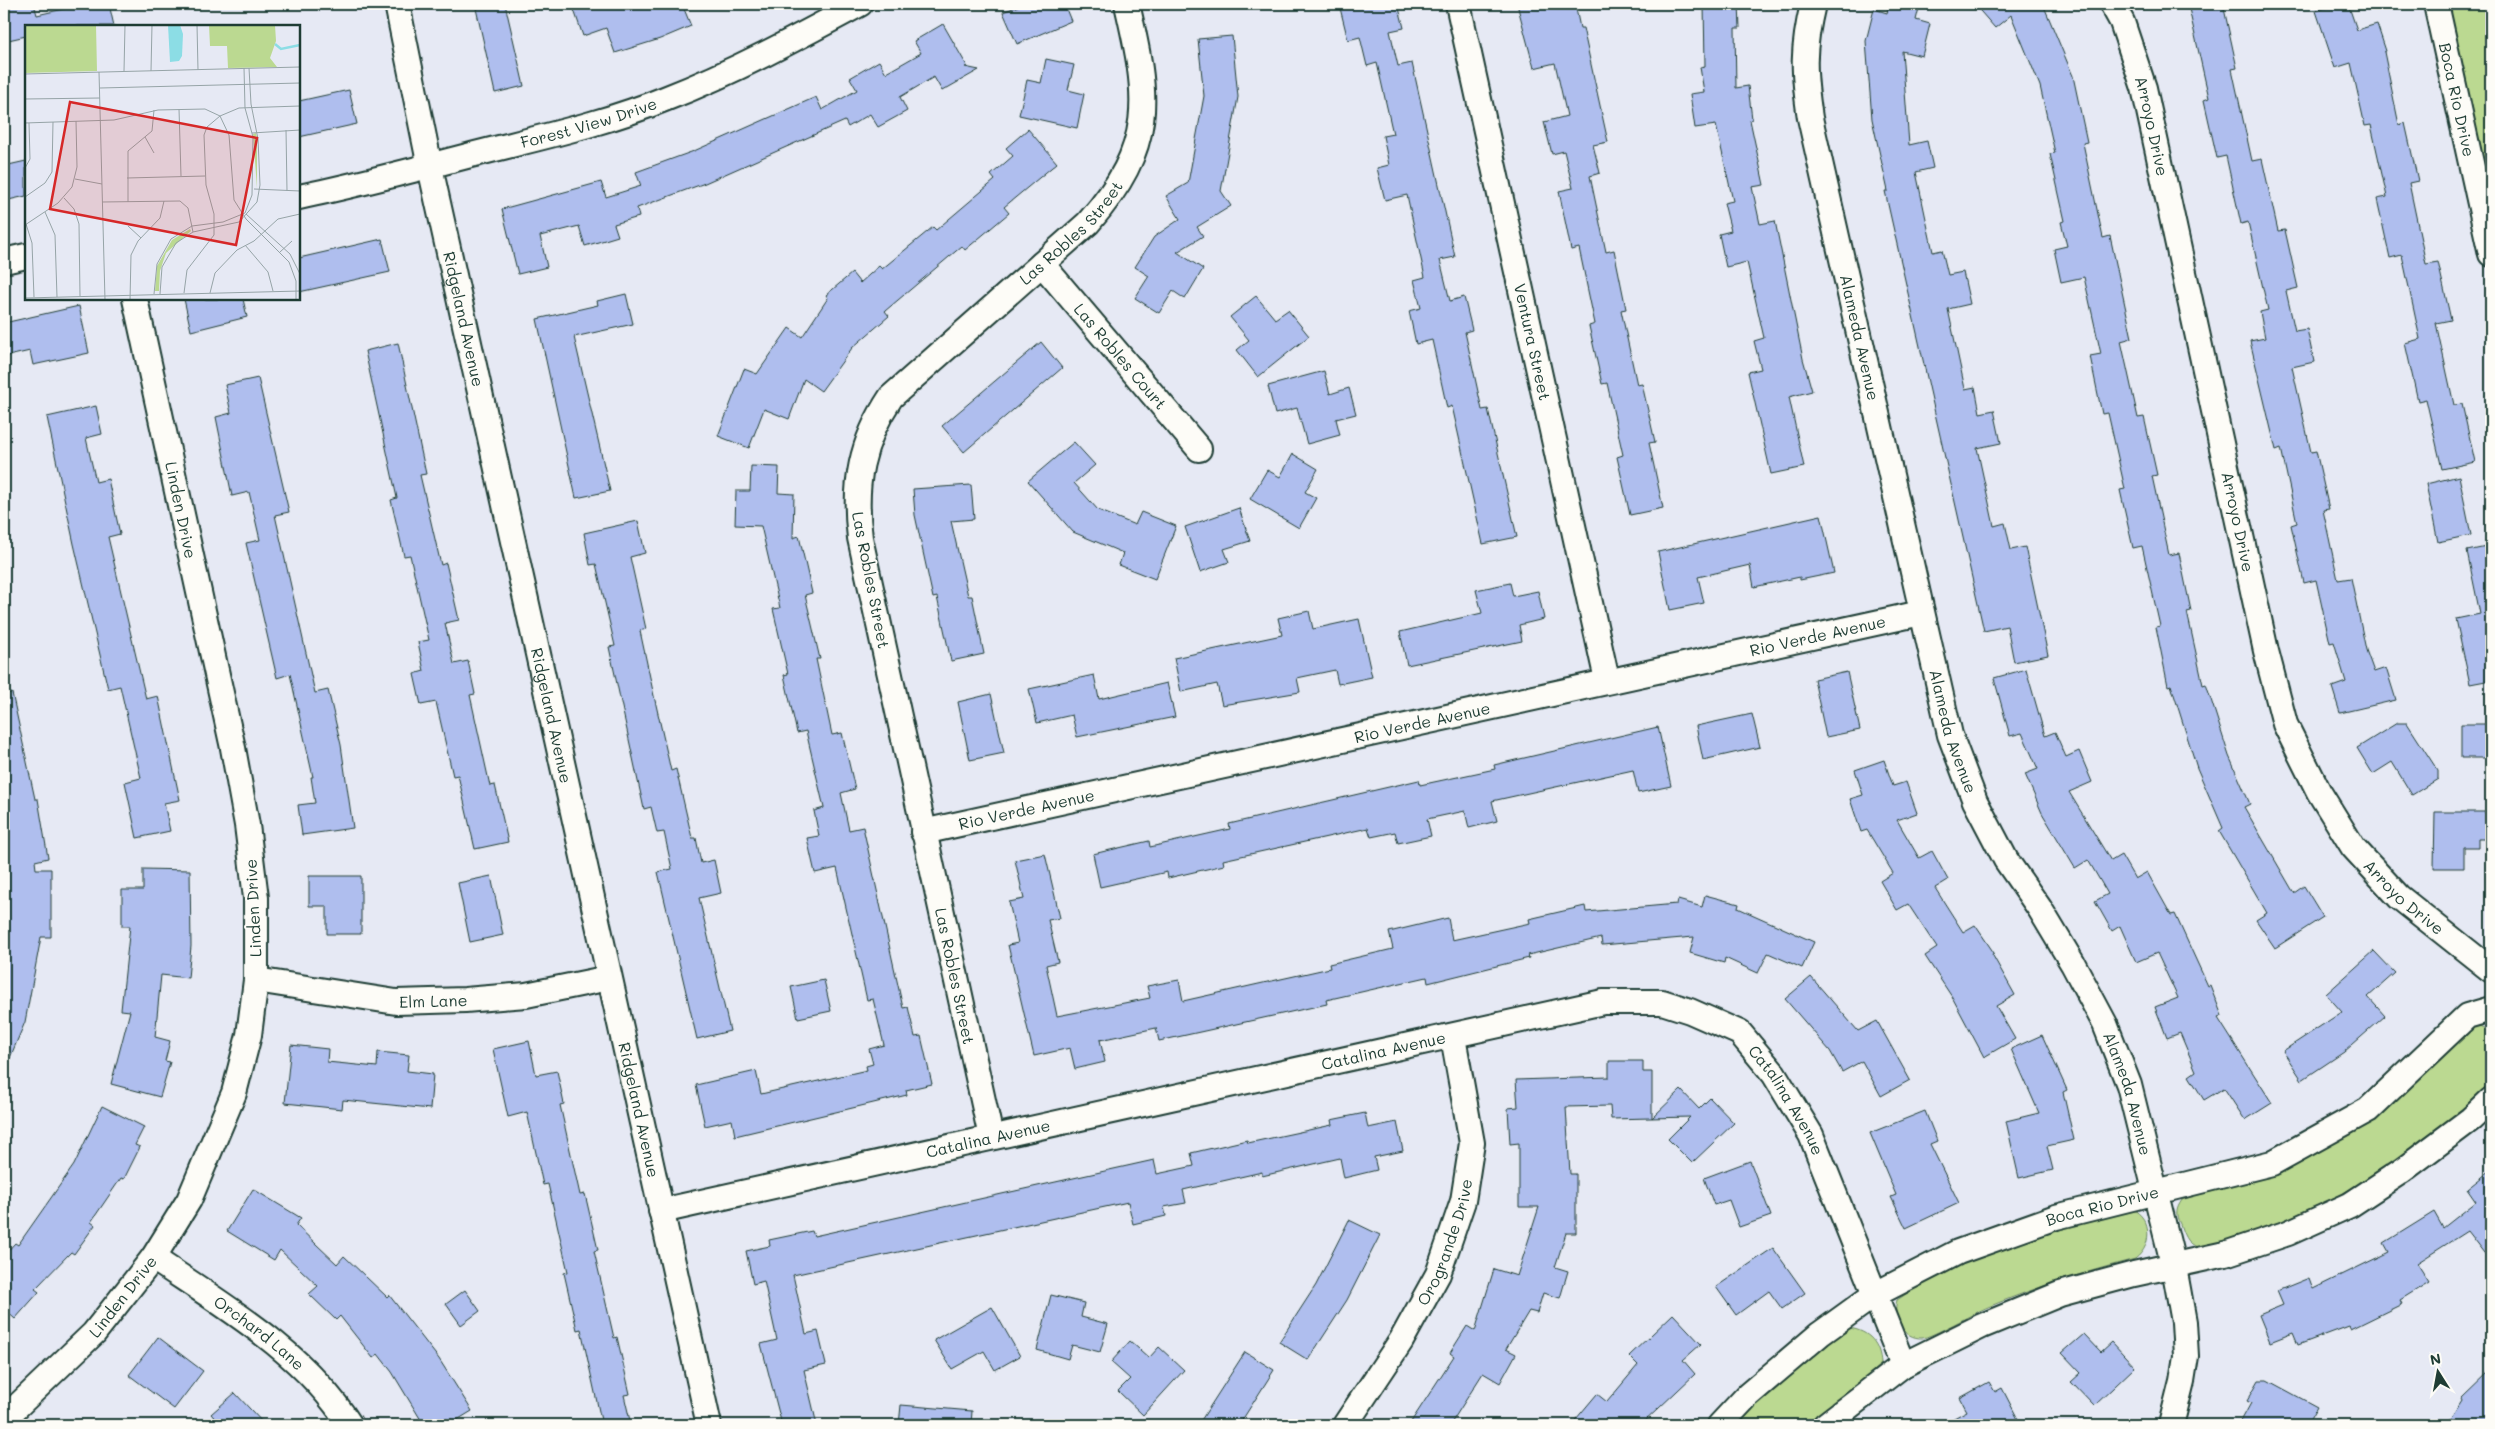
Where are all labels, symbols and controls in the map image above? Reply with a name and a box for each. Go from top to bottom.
inset map [25,25,300,300]
street label: Boca Rio Drive [2435,41,2480,159]
street label: Arroyo Drive [2131,73,2174,178]
street label: Forest View Drive [518,92,660,152]
street label: Las Robles Street [1014,177,1127,289]
street label: Ridgeland Avenue [439,249,489,389]
street label: Alameda Avenue [1836,272,1885,402]
street label: Ventura Street [1510,281,1556,402]
street label: Las Robles Court [1070,298,1172,413]
street label: Linden Drive [161,460,202,560]
street label: Arroyo Drive [2217,470,2260,574]
street label: Las Robles Street [848,510,895,650]
street label: Rio Verde Avenue [1748,610,1888,660]
street label: Ridgeland Avenue [527,646,577,785]
street label: Alameda Avenue [1925,667,1982,796]
street label: Rio Verde Avenue [1352,697,1492,747]
street label: Rio Verde Avenue [956,784,1096,834]
street label: Arroyo Drive [2360,855,2449,939]
street label: Linden Drive [239,858,266,958]
street label: Las Robles Street [931,906,980,1046]
street label: Elm Lane [399,989,468,1012]
street label: Catalina Avenue [1319,1026,1447,1074]
street label: Alameda Avenue [2099,1028,2157,1157]
street label: Ridgeland Avenue [614,1040,665,1179]
street label: Catalina Avenue [1744,1040,1829,1158]
street label: Catalina Avenue [924,1114,1052,1162]
street label: Orogrande Drive [1412,1177,1476,1309]
street label: Boca Rio Drive [2042,1181,2161,1230]
street label: Linden Drive [84,1251,161,1341]
street label: Orchard Lane [210,1291,309,1374]
north arrow [2412,1346,2462,1396]
text: N [2428,1348,2442,1369]

